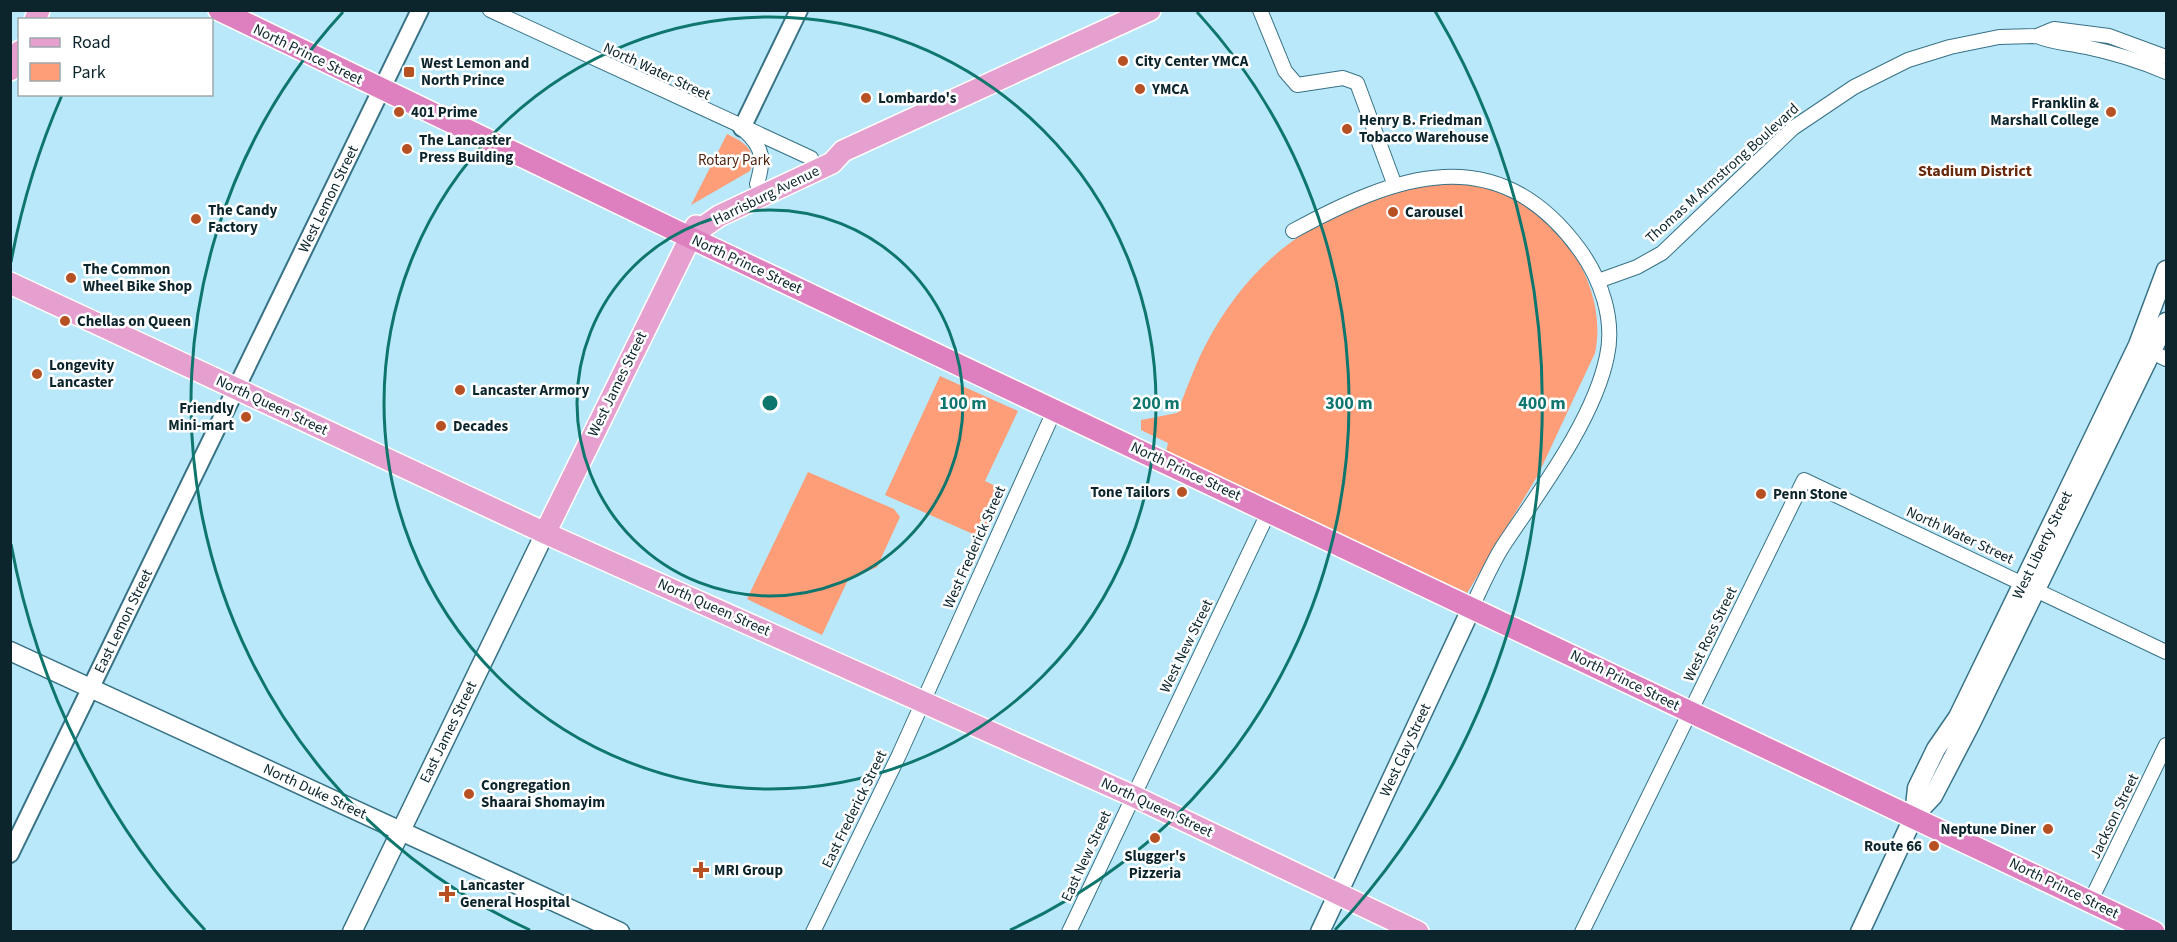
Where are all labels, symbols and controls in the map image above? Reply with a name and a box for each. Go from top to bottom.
legend [18,18,213,96]
street label: North Prince Street [250,19,366,90]
text: Road [72,30,111,55]
street label: North Water Street [600,37,714,106]
place label: City Center YMCA [1135,51,1249,72]
place label: West Lemon and North Prince [421,53,529,91]
marker: City Center YMCA [1116,54,1130,68]
text: Park [72,60,106,85]
marker: West Lemon and North Prince [402,65,416,79]
place label: YMCA [1151,79,1189,100]
marker: YMCA [1133,82,1147,96]
place label: Lombardo's [878,88,957,109]
marker: Lombardo's [859,91,873,105]
place label: Franklin & Marshall College [1990,93,2099,131]
street label: Thomas M Armstrong Boulevard [1641,99,1804,248]
place label: 401 Prime [411,102,478,123]
marker: 401 Prime [392,105,406,119]
marker: Franklin & Marshall College [2104,105,2118,119]
place label: Henry B. Friedman Tobacco Warehouse [1359,110,1489,148]
marker: Henry B. Friedman Tobacco Warehouse [1340,122,1354,136]
place label: The Lancaster Press Building [419,130,513,168]
street label: West Lemon Street [293,142,364,256]
marker: The Lancaster Press Building [400,142,414,156]
park label: Rotary Park [698,150,771,171]
district label: Stadium District [1918,160,2032,182]
street label: Harrisburg Avenue [709,161,823,230]
place label: The Candy Factory [208,200,277,238]
place label: Carousel [1405,202,1464,223]
marker: Carousel [1386,205,1400,219]
marker: The Candy Factory [189,212,203,226]
street label: North Prince Street [688,230,805,299]
place label: The Common Wheel Bike Shop [83,259,193,297]
marker: The Common Wheel Bike Shop [64,271,78,285]
place label: Chellas on Queen [77,311,191,332]
marker: Chellas on Queen [58,314,72,328]
street label: West James Street [583,328,652,440]
place label: Longevity Lancaster [49,355,115,393]
marker: Longevity Lancaster [30,367,44,381]
street label: North Queen Street [212,370,331,441]
place label: Lancaster Armory [472,380,589,401]
marker: Lancaster Armory [453,383,467,397]
text: 100 m [939,391,987,416]
text: 200 m [1132,391,1180,416]
text: 300 m [1325,391,1373,416]
text: 400 m [1518,391,1566,416]
centre of rings [760,393,780,413]
place label: Friendly Mini-mart [168,398,234,436]
marker: Friendly Mini-mart [239,410,253,424]
place label: Decades [453,416,508,437]
marker: Decades [434,419,448,433]
street label: North Prince Street [1127,437,1244,506]
street label: West Frederick Street [938,482,1011,612]
place label: Tone Tailors [1091,482,1170,503]
place label: Penn Stone [1773,484,1848,505]
marker: Tone Tailors [1175,485,1189,499]
marker: Penn Stone [1754,487,1768,501]
street label: West Liberty Street [2007,488,2078,603]
street label: North Water Street [1903,501,2017,570]
street label: East Lemon Street [89,566,158,677]
street label: North Queen Street [654,573,773,642]
street label: West Ross Street [1678,583,1742,685]
street label: West New Street [1155,596,1218,697]
street label: North Prince Street [1567,645,1683,716]
street label: East James Street [415,678,482,787]
street label: West Clay Street [1375,700,1436,800]
street label: East Frederick Street [817,747,892,872]
street label: North Duke Street [260,758,370,825]
street label: Jackson Street [2085,770,2144,862]
street label: North Queen Street [1097,772,1216,843]
place label: Congregation Shaarai Shomayim [481,775,605,813]
marker: Congregation Shaarai Shomayim [462,787,476,801]
street label: East New Street [1056,807,1117,905]
place label: Neptune Diner [1940,819,2036,840]
marker: Neptune Diner [2041,822,2055,836]
marker: Slugger's Pizzeria [1148,831,1162,845]
place label: Route 66 [1864,836,1922,857]
marker: Route 66 [1927,839,1941,853]
place label: Slugger's Pizzeria [1124,846,1186,884]
street label: North Prince Street [2006,853,2122,924]
place label: MRI Group [714,860,783,881]
marker: MRI Group [692,861,710,879]
place label: Lancaster General Hospital [460,875,571,913]
marker: Lancaster General Hospital [438,885,456,903]

